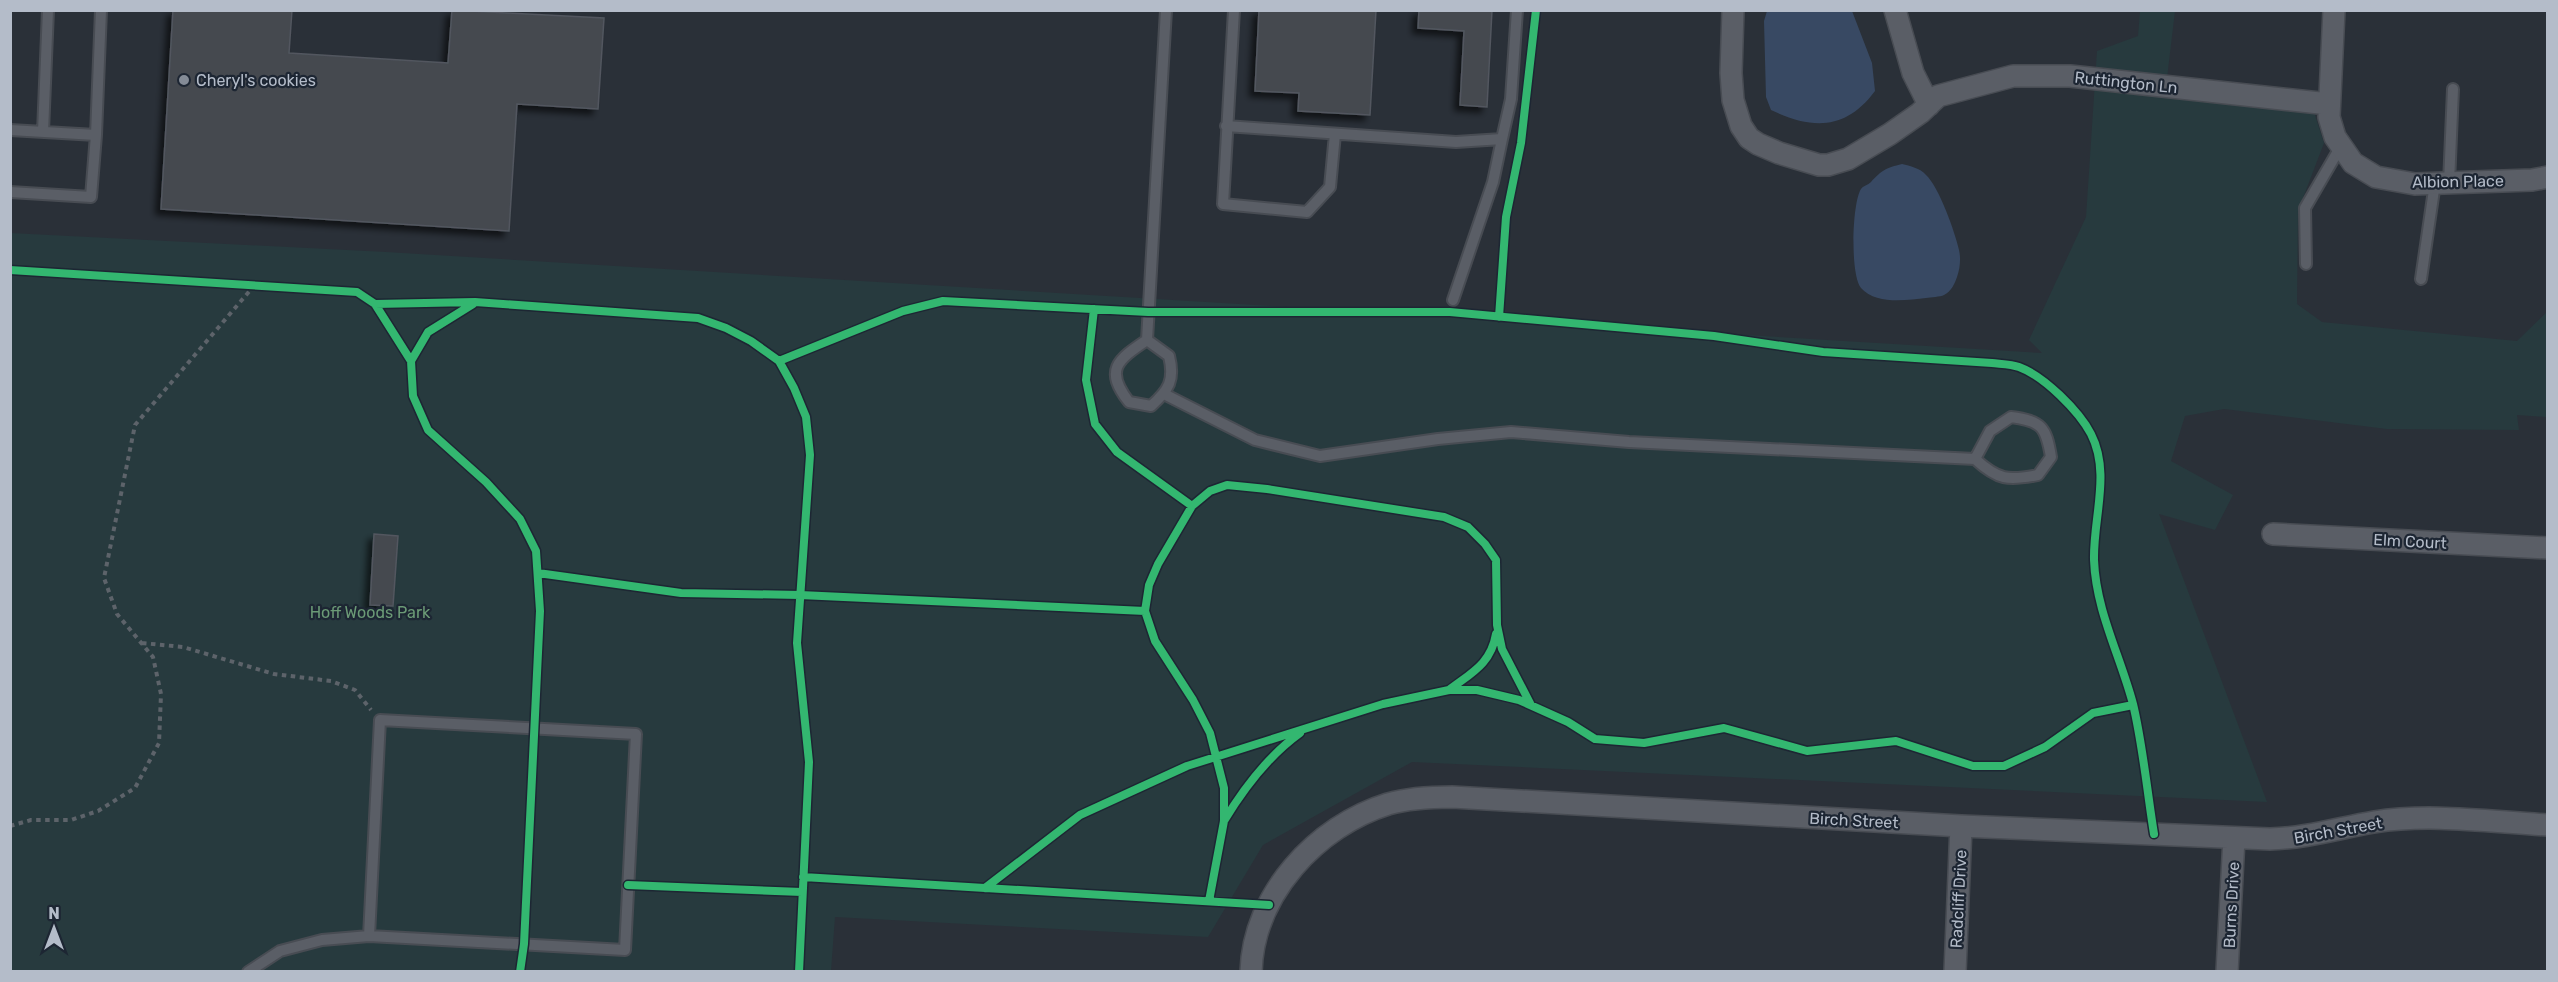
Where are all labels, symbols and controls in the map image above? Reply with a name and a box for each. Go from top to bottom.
street label: Ruttington Ln [2073,68,2178,97]
place label: Cheryl's cookies [196,71,316,90]
marker: Cheryl's cookies [177,73,191,87]
street label: Albion Place [2412,171,2504,192]
street label: Elm Court [2373,530,2447,553]
park label: Hoff Woods Park [310,603,431,622]
street label: Birch Street [1809,809,1899,832]
street label: Birch Street [2292,813,2384,848]
street label: Radcliff Drive [1946,849,1971,949]
street label: Burns Drive [2220,861,2243,949]
north arrow [24,898,84,958]
text: N [48,904,60,923]

